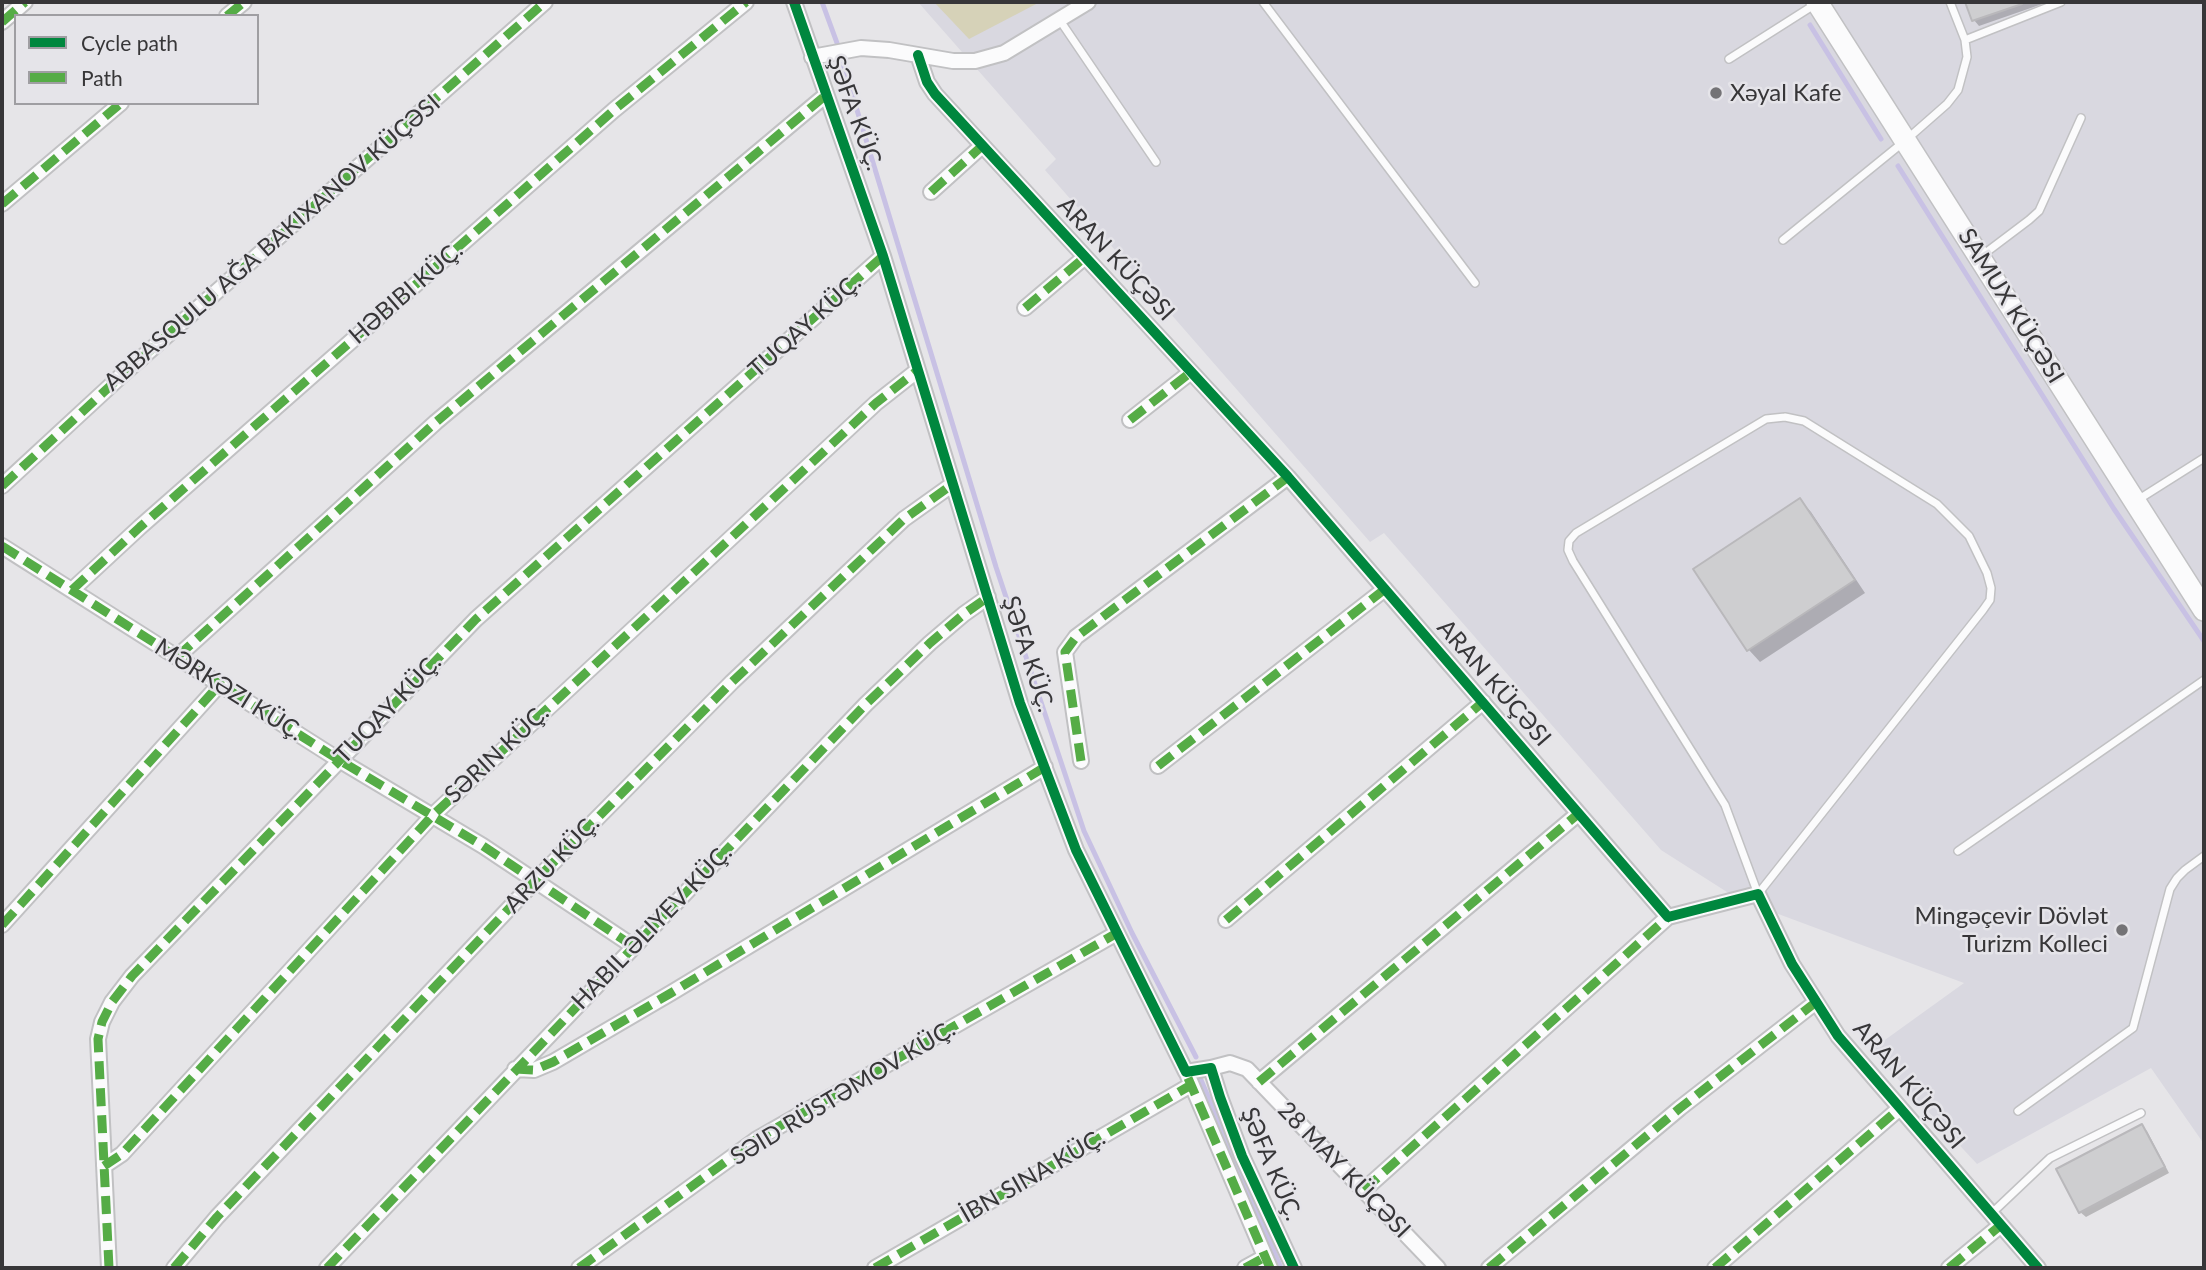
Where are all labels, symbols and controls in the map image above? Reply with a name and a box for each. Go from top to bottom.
legend [14,14,259,105]
text: Cycle path [81,30,178,55]
street label: ŞƏFA KÜÇ. [821,52,889,174]
text: Path [81,65,123,90]
place label: Xəyal Kafe [1730,79,1841,107]
marker: Xəyal Kafe [1708,85,1724,101]
street label: ABBASQULU AĞA BAKIXANOV KÜÇƏSI [98,89,446,397]
street label: ARAN KÜÇƏSI [1051,191,1181,327]
street label: SAMUX KÜÇƏSI [1952,223,2070,389]
street label: HƏBIBI KÜÇ. [343,236,469,350]
street label: TUQAY KÜÇ. [743,268,867,384]
street label: ŞƏFA KÜÇ. [996,592,1060,716]
street label: ARAN KÜÇƏSI [1431,614,1557,752]
street label: MƏRKƏZI KÜÇ. [149,633,309,747]
street label: TUQAY KÜÇ. [328,648,448,770]
street label: SƏRIN KÜÇ. [439,699,555,809]
street label: ARZU KÜÇ. [498,809,606,919]
street label: HABIL ƏLIYEV KÜÇ. [566,839,738,1015]
place label: Mingəçevir Dövlət Turizm Kolleci [1914,902,2108,958]
marker: Mingəçevir Dövlət Turizm Kolleci [2114,922,2130,938]
street label: SƏID RÜSTƏMOV KÜÇ. [725,1014,961,1172]
street label: ARAN KÜÇƏSI [1847,1015,1971,1155]
street label: 28 MAY KÜÇƏSI [1272,1096,1416,1244]
street label: ŞƏFA KÜÇ. [1234,1103,1308,1225]
street label: İBN SINA KÜÇ. [955,1123,1111,1229]

